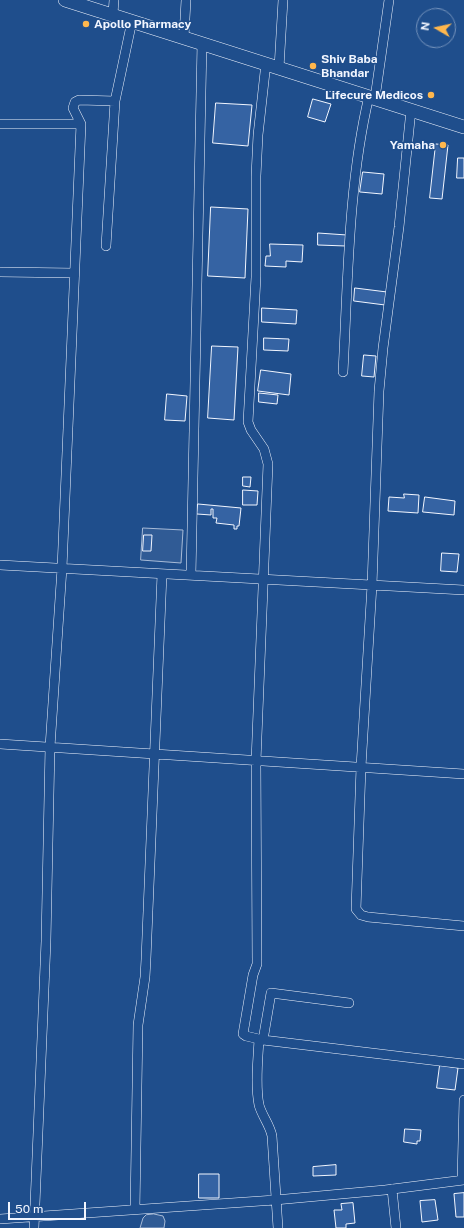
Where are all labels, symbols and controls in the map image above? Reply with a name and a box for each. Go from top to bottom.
north arrow [416,8,456,48]
place label: Apollo Pharmacy [94,17,191,31]
marker: Apollo Pharmacy [81,19,91,29]
text: N [419,21,432,31]
place label: Shiv Baba Bhandar [321,52,378,80]
marker: Shiv Baba Bhandar [308,61,318,71]
place label: Lifecure Medicos [325,88,423,102]
marker: Lifecure Medicos [426,90,436,100]
place label: Yamaha [390,138,435,152]
marker: Yamaha [438,140,448,150]
scale bar [10,1194,88,1220]
text: 50 m [15,1202,43,1216]

